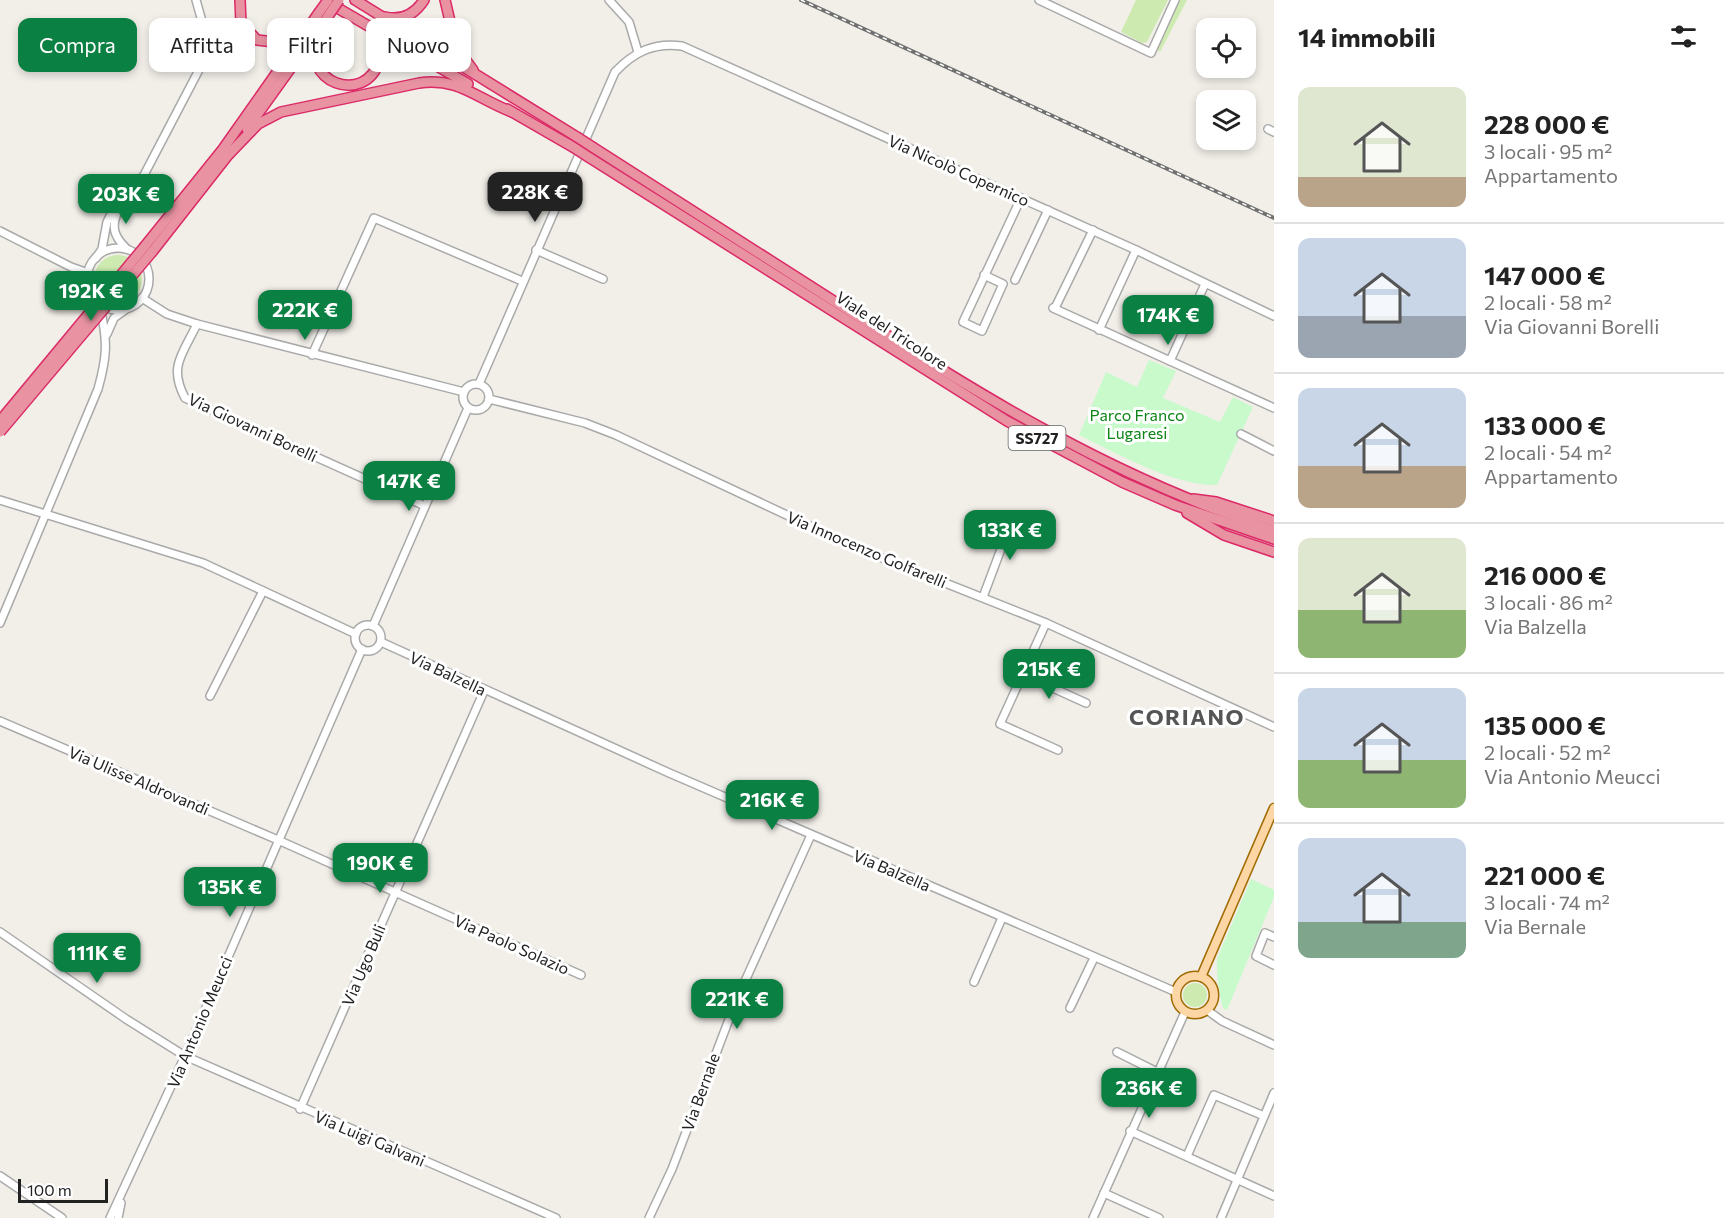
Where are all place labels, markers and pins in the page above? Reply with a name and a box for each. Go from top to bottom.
pin: 228K € [486,172,584,223]
pin: 203K € [77,174,175,225]
pin: 192K € [42,271,140,322]
pin: 222K € [256,290,354,341]
pin: 174K € [1119,295,1217,346]
pin: 147K € [360,461,458,512]
pin: 133K € [961,510,1059,561]
pin: 215K € [1000,649,1098,700]
pin: 216K € [723,780,821,831]
pin: 190K € [331,843,429,894]
pin: 135K € [181,867,279,918]
pin: 111K € [48,933,146,984]
pin: 221K € [688,979,786,1030]
pin: 236K € [1100,1068,1198,1119]

